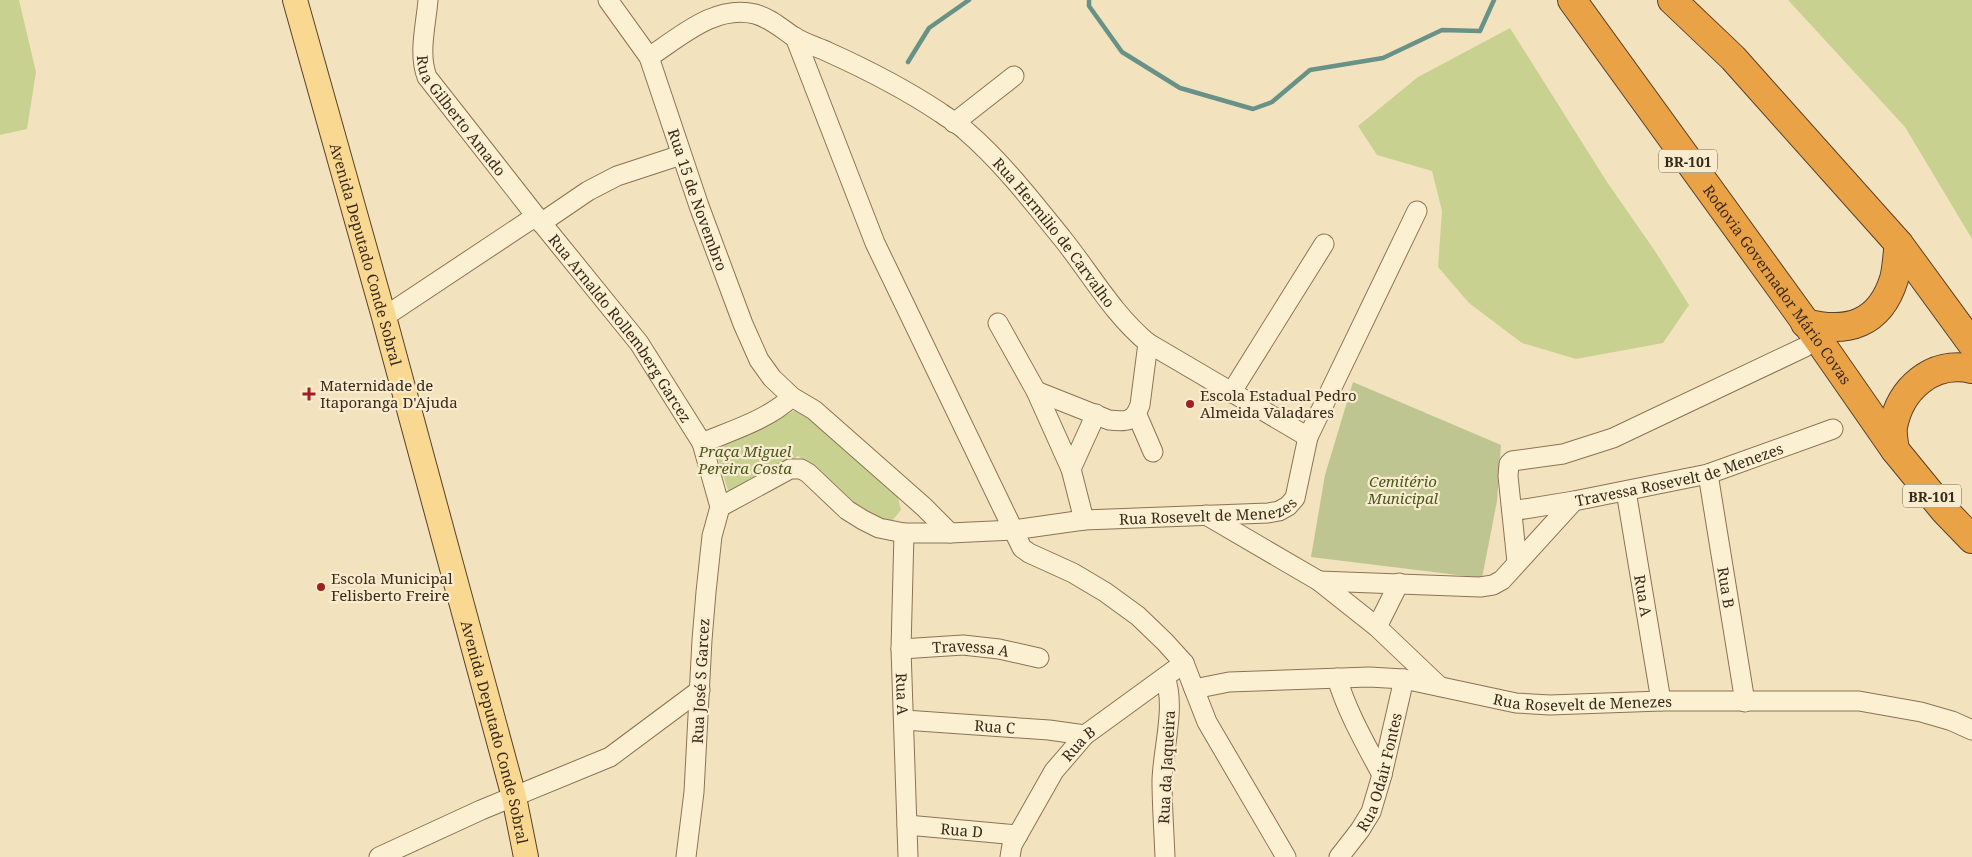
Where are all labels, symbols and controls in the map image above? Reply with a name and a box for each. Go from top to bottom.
street label: Rua Gilberto Amado [413,54,511,180]
street label: Rua 15 de Novembro [664,126,732,274]
street label: Avenida Deputado Conde Sobral [326,141,407,368]
road number: BR-101 [1659,150,1717,172]
street label: Rua Hermilio de Carvalho [989,153,1120,311]
street label: Rodovia Governador Mário Covas [1699,181,1856,388]
street label: Rua Arnaldo Rollemberg Garcez [544,230,696,426]
place label: Maternidade de Itaporanga D'Ajuda [320,375,458,412]
place label: Escola Estadual Pedro Almeida Valadares [1200,385,1357,422]
marker: Maternidade de Itaporanga D'Ajuda [302,387,316,401]
marker: Escola Estadual Pedro Almeida Valadares [1184,398,1196,410]
street label: Travessa Rosevelt de Menezes [1573,438,1786,511]
park label: Praça Miguel Pereira Costa [697,441,792,478]
park label: Cemitério Municipal [1367,471,1439,508]
road number: BR-101 [1903,484,1961,508]
street label: Rua Rosevelt de Menezes [1119,493,1301,529]
street label: Rua B [1713,565,1740,610]
place label: Escola Municipal Felisberto Freire [331,568,453,605]
street label: Rua A [1630,573,1657,618]
marker: Escola Municipal Felisberto Freire [315,581,327,593]
street label: Avenida Deputado Conde Sobral [457,618,533,846]
street label: Rua José S Garcez [687,618,713,744]
street label: Travessa A [931,635,1012,661]
street label: Rua A [892,672,913,716]
street label: Rua Rosevelt de Menezes [1492,688,1672,715]
street label: Rua da Jaqueira [1153,710,1179,824]
street label: Rua Odair Fontes [1352,711,1406,835]
street label: Rua C [974,715,1016,738]
street label: Rua B [1057,721,1099,765]
street label: Rua D [940,818,984,842]

